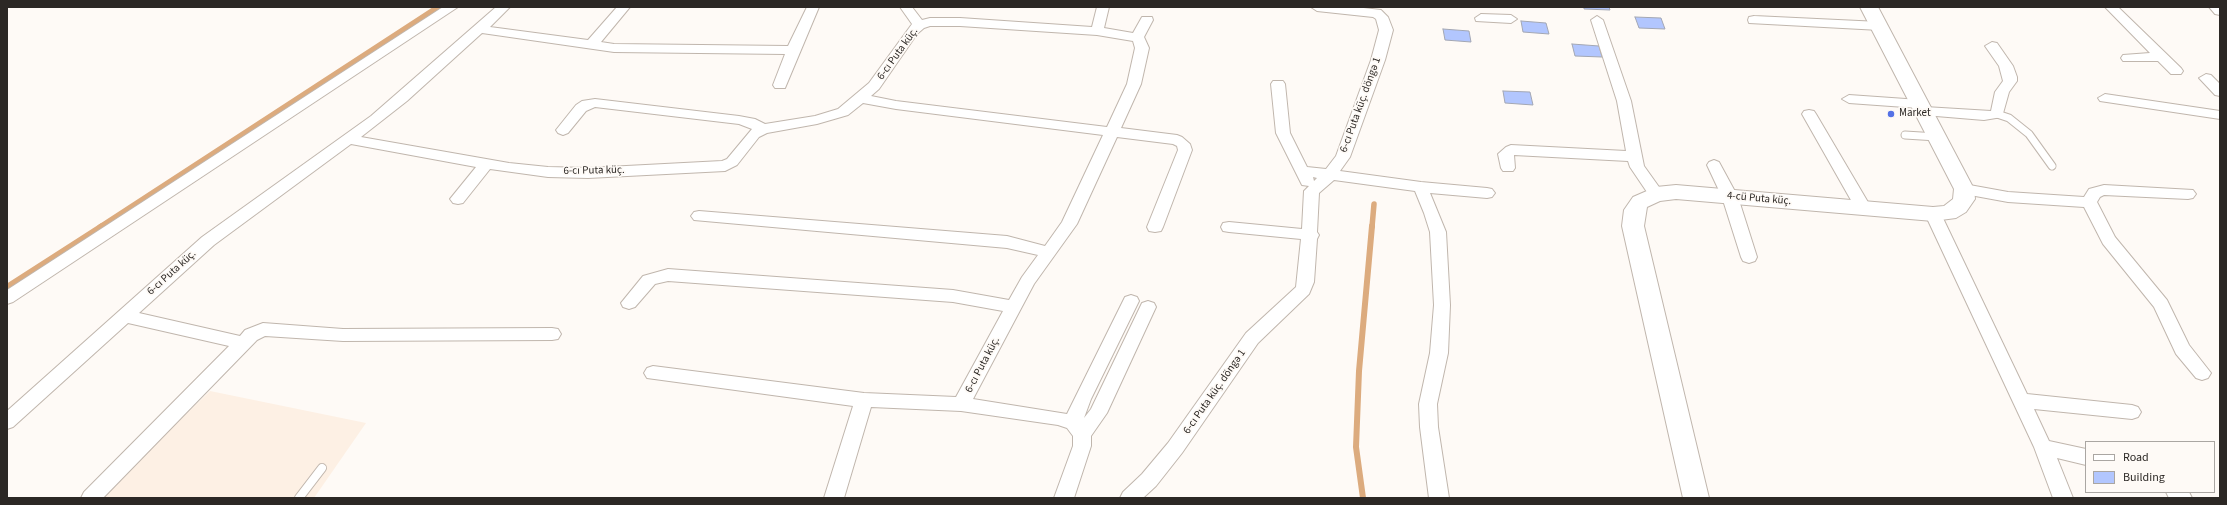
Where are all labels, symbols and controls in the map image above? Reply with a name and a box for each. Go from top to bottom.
street label: 6-cı Puta küç. [875,25,921,83]
street label: 6-cı Puta küç. döngə 1 [1338,56,1384,154]
place label: Market [1899,107,1931,121]
marker: Market [1886,109,1896,119]
street label: 6-cı Puta küç. [563,164,625,178]
street label: 4-cü Puta küç. [1726,190,1792,208]
street label: 6-cı Puta küç. [145,248,199,298]
street label: 6-cı Puta küç. [963,335,1003,395]
street label: 6-cı Puta küç. döngə 1 [1181,347,1249,437]
legend [2085,441,2215,493]
text: Road [2123,449,2149,466]
text: Building [2123,469,2165,486]

